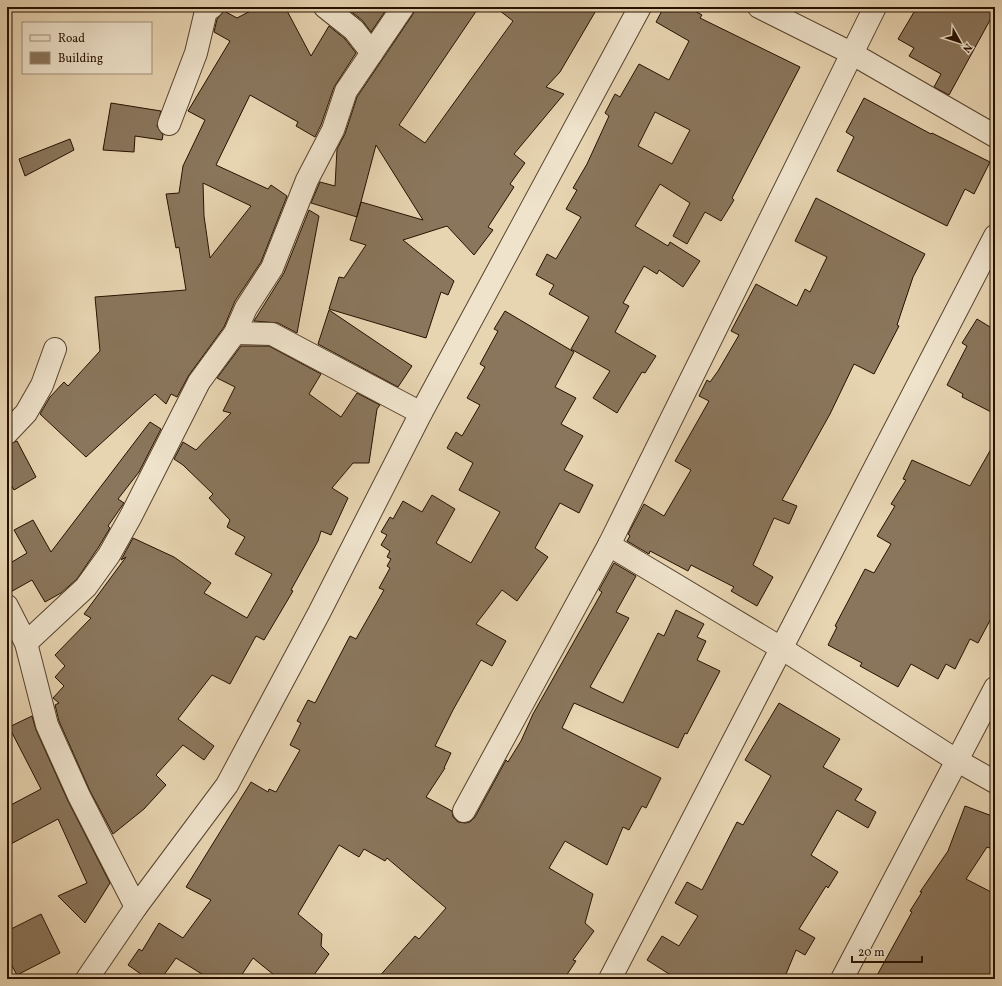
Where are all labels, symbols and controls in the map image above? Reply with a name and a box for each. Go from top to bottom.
legend [22,22,152,74]
north arrow [940,22,980,62]
text: Road [58,31,85,47]
text: N [958,40,975,55]
text: Building [58,51,103,67]
scale bar [852,938,922,964]
text: 20 m [858,945,885,961]

